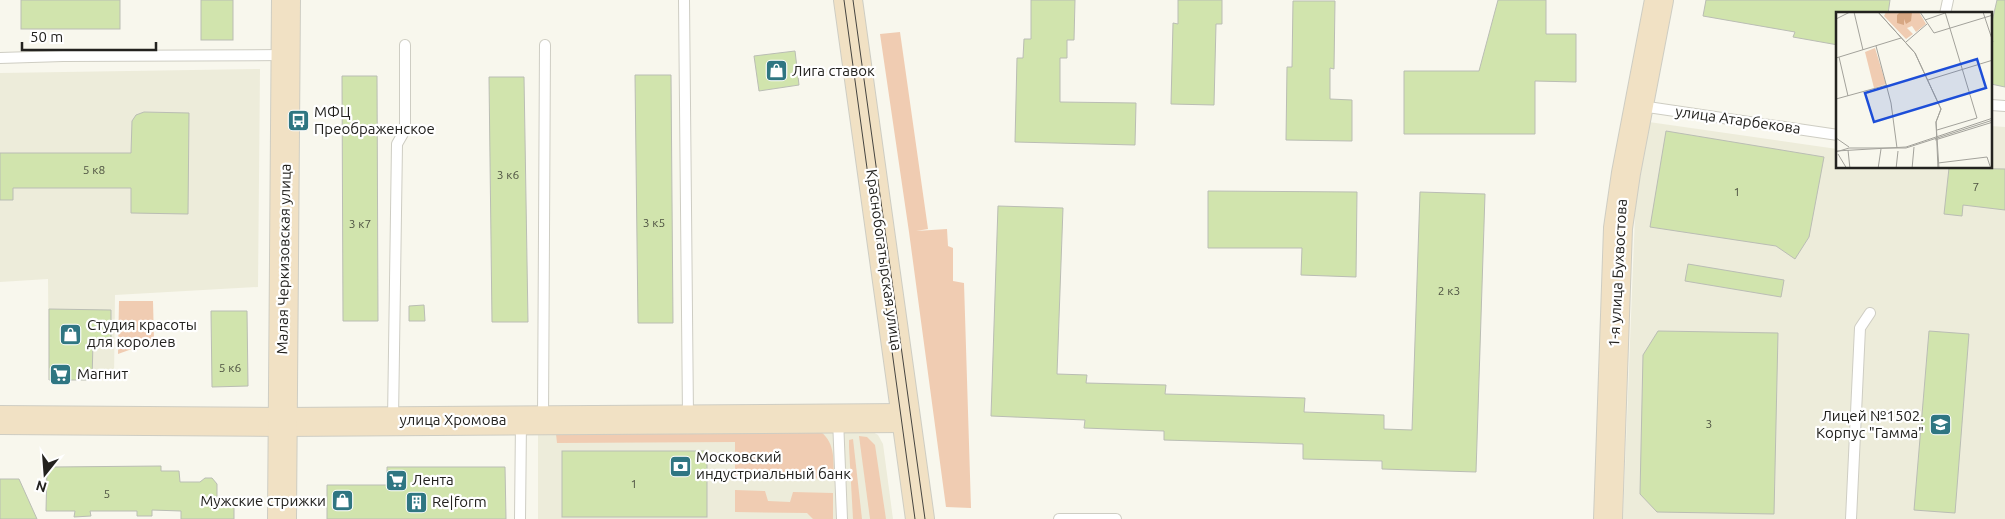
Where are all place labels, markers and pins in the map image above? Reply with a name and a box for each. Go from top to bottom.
shop icon: Лига ставок [764,59,788,83]
place label: Лига ставок [792,62,875,79]
place label: МФЦ Преображенское [314,103,435,137]
bus stop icon: МФЦ Преображенское [286,109,310,133]
place label: Студия красоты для королев [87,316,197,350]
shop icon: Студия красоты для королев [59,322,83,346]
supermarket icon: Магнит [49,362,73,386]
place label: Магнит [77,365,128,382]
place label: Лицей №1502. Корпус "Гамма" [1816,407,1924,441]
school or university icon: Лицей №1502. Корпус "Гамма" [1928,413,1952,437]
place label: Московский индустриальный банк [696,448,851,482]
bank icon: Московский индустриальный банк [668,454,692,478]
supermarket icon: Лента [384,468,408,492]
place label: Лента [412,471,454,488]
shop icon: Мужские стрижки [330,489,354,513]
building icon: Re|form [404,490,428,514]
place label: Мужские стрижки [200,492,326,509]
place label: Re|form [432,493,487,510]

